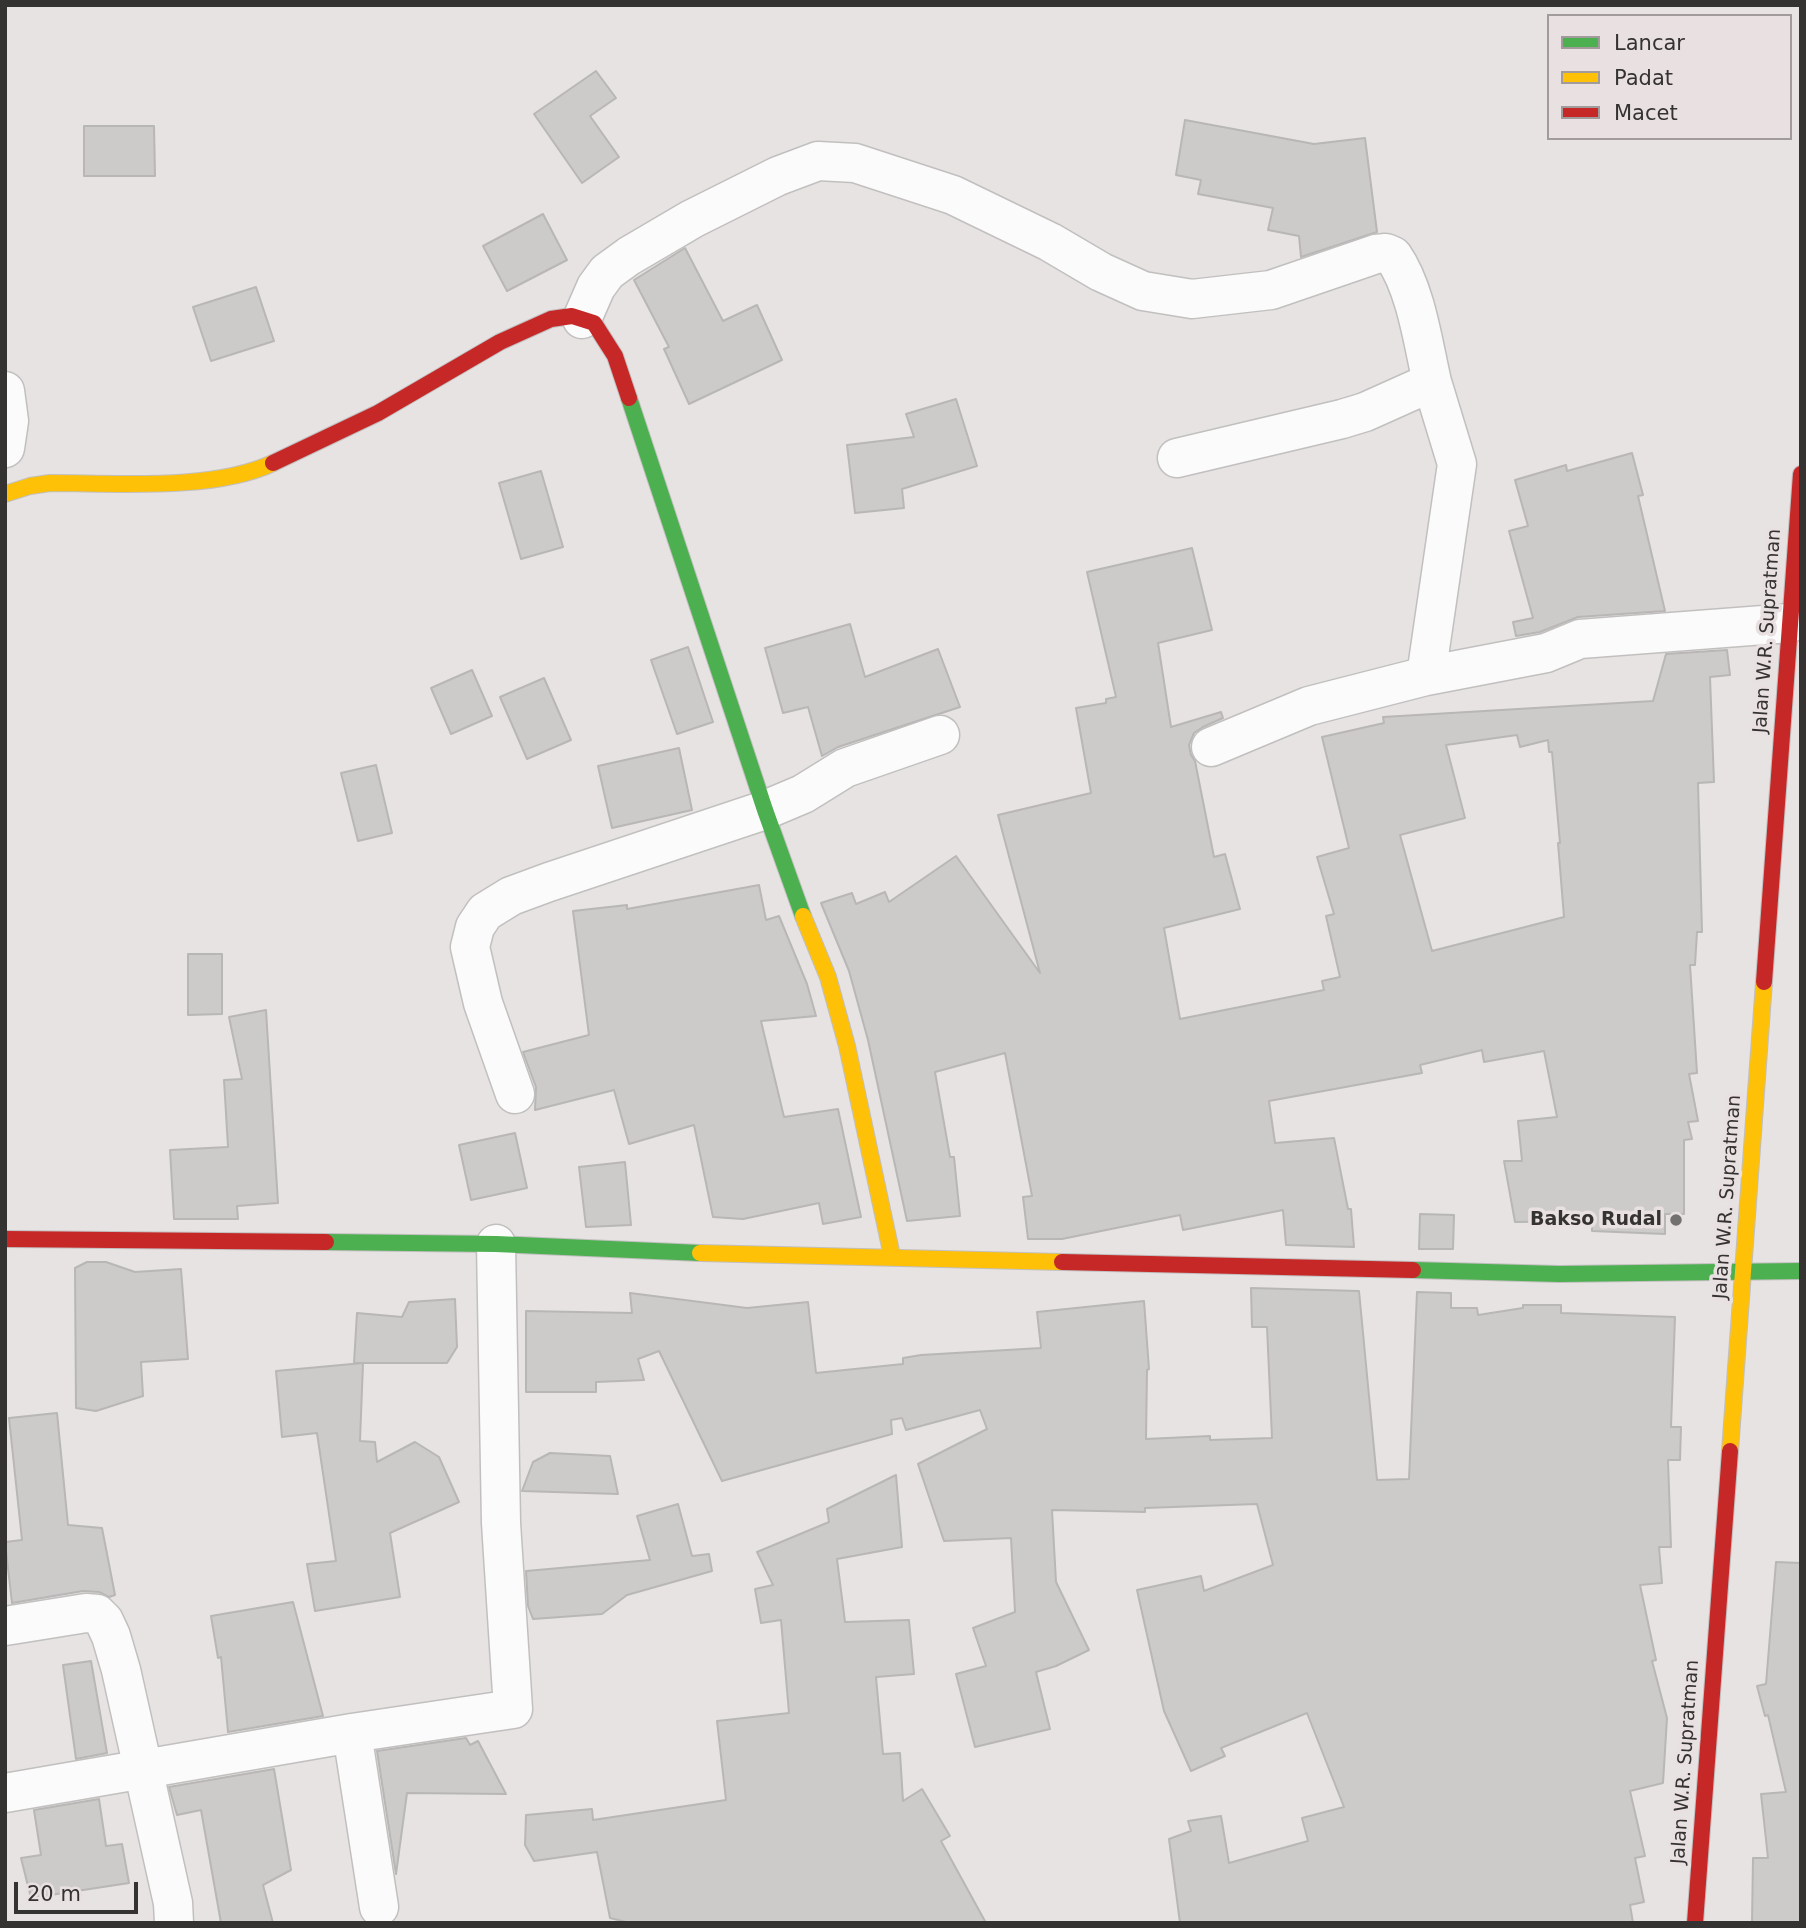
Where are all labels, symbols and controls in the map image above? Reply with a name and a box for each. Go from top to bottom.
legend [1547,14,1792,140]
text: Lancar [1614,31,1685,55]
text: Padat [1614,66,1673,90]
text: Macet [1614,101,1678,125]
street label: Jalan W.R. Supratman [1749,528,1787,734]
street label: Jalan W.R. Supratman [1709,1094,1747,1300]
place label: Bakso Rudal [1530,1209,1662,1231]
marker: Bakso Rudal [1668,1212,1684,1228]
street label: Jalan W.R. Supratman [1667,1659,1705,1865]
scale bar [18,1868,142,1912]
text: 20 m [27,1882,81,1906]

